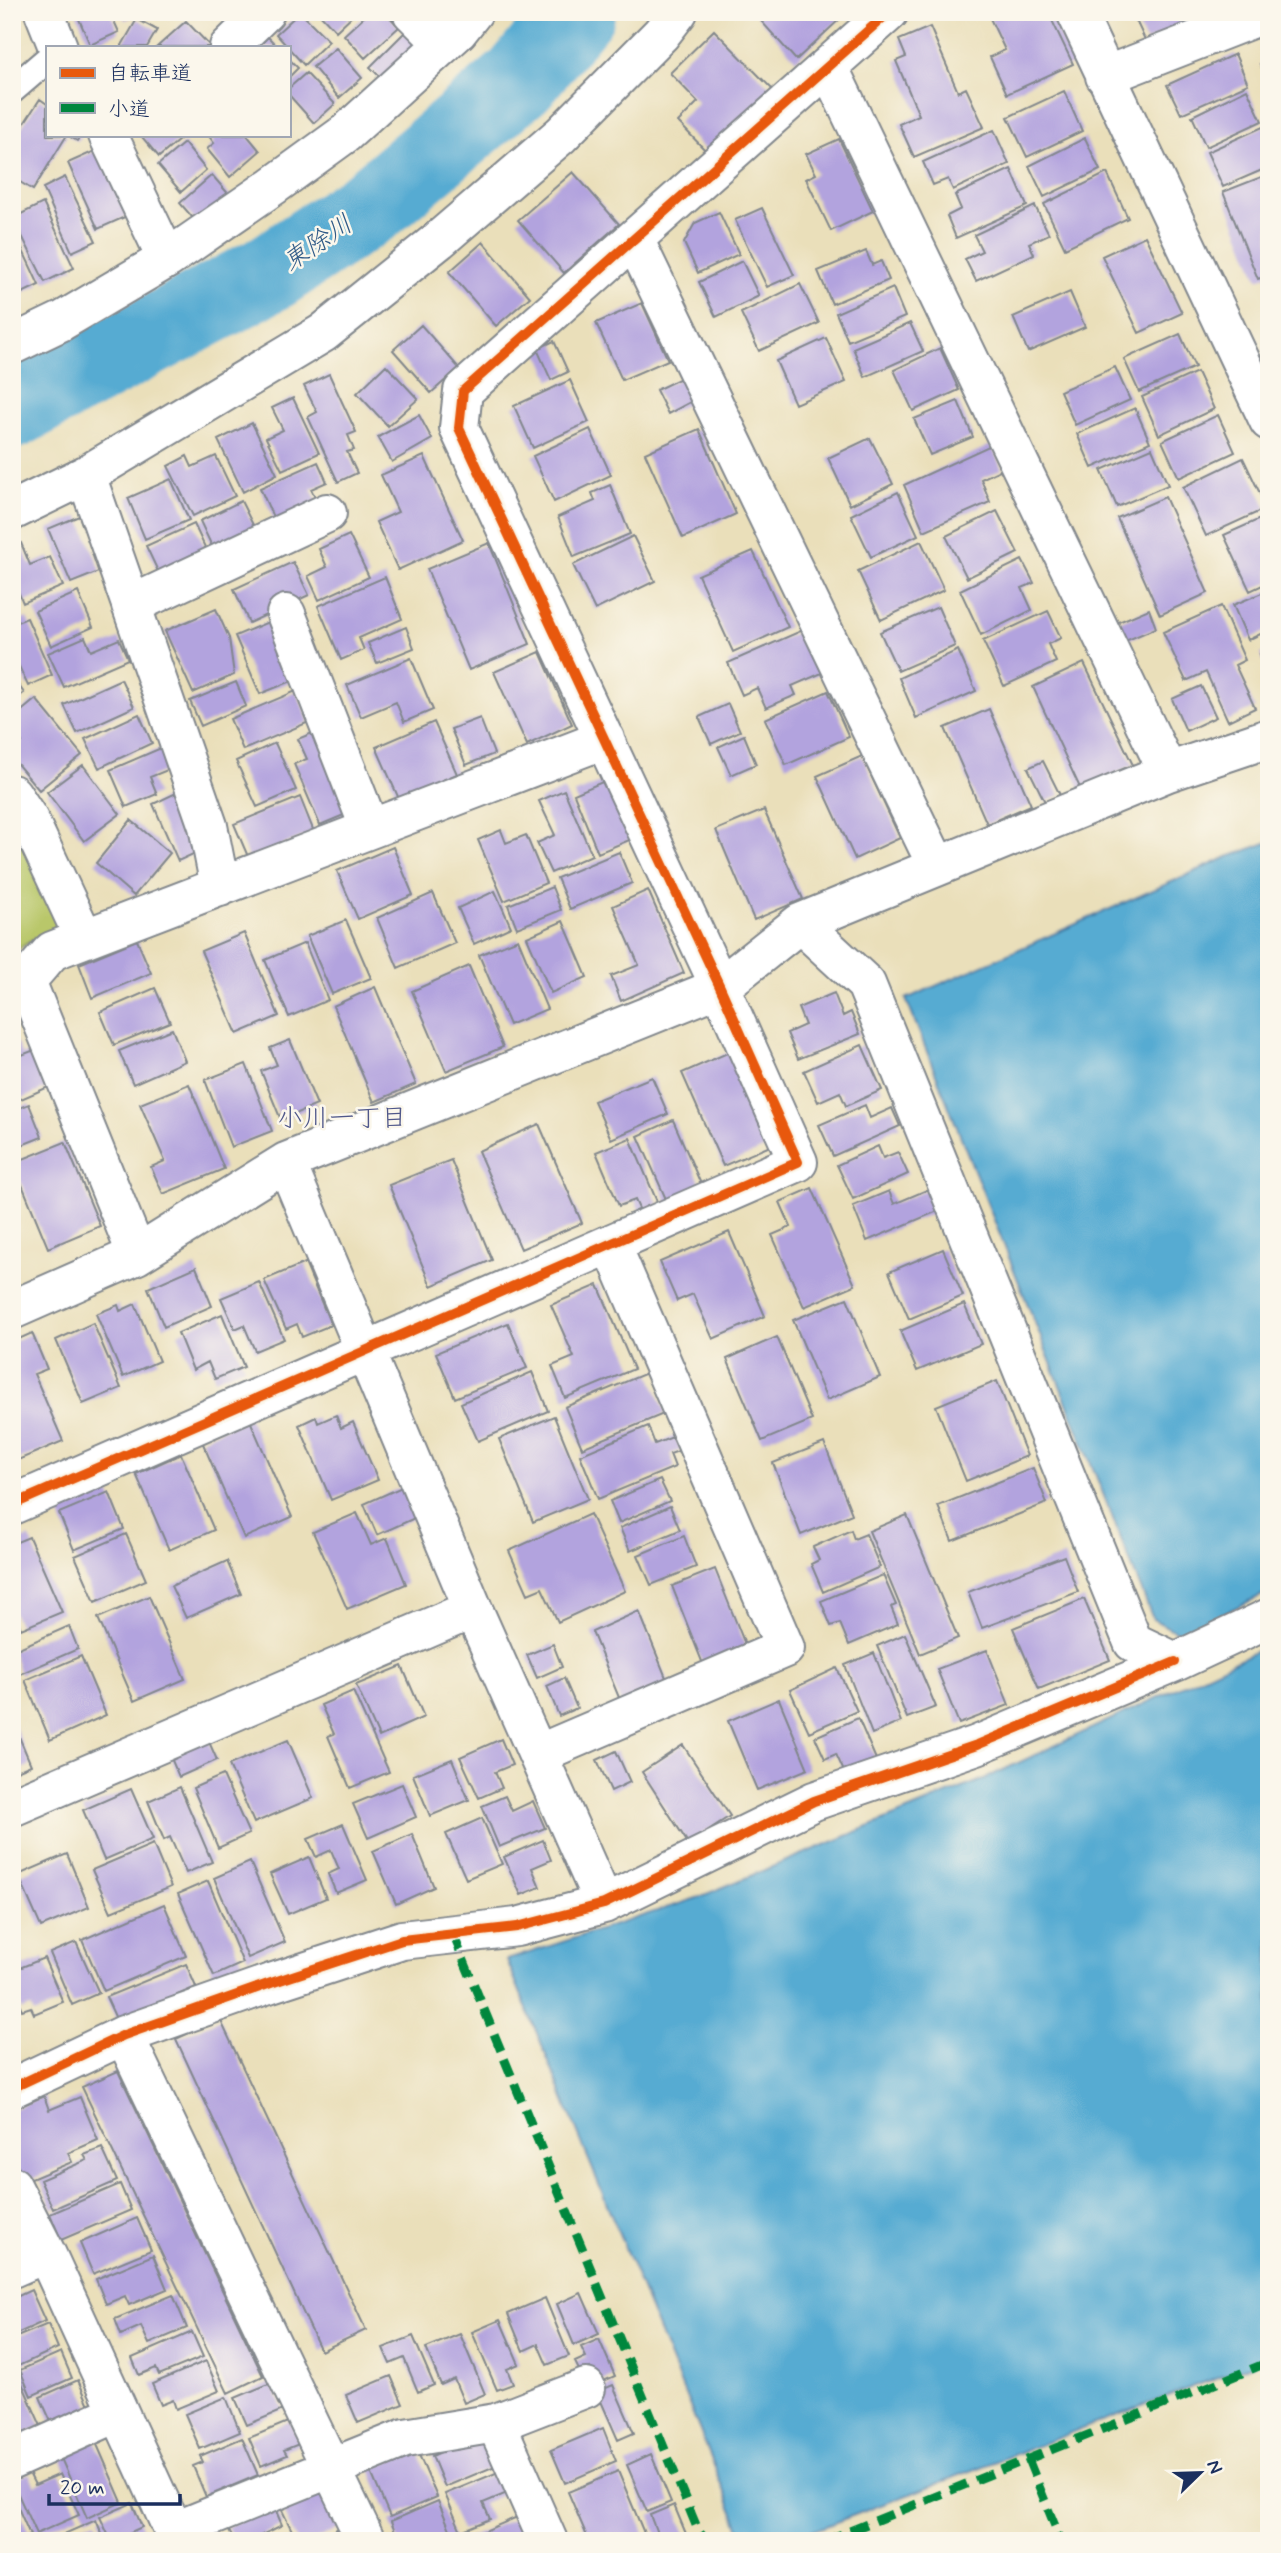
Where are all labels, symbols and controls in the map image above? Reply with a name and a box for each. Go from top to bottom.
legend [46,46,290,136]
text: 自転車道 [108,60,192,88]
text: 小道 [108,96,150,124]
water label: 東除川 [276,208,360,280]
district label: 小川一丁目 [277,1102,407,1136]
north arrow [1166,2438,1236,2508]
text: N [1200,2456,1228,2478]
scale bar [49,2462,180,2506]
text: 20 m [60,2474,105,2502]

